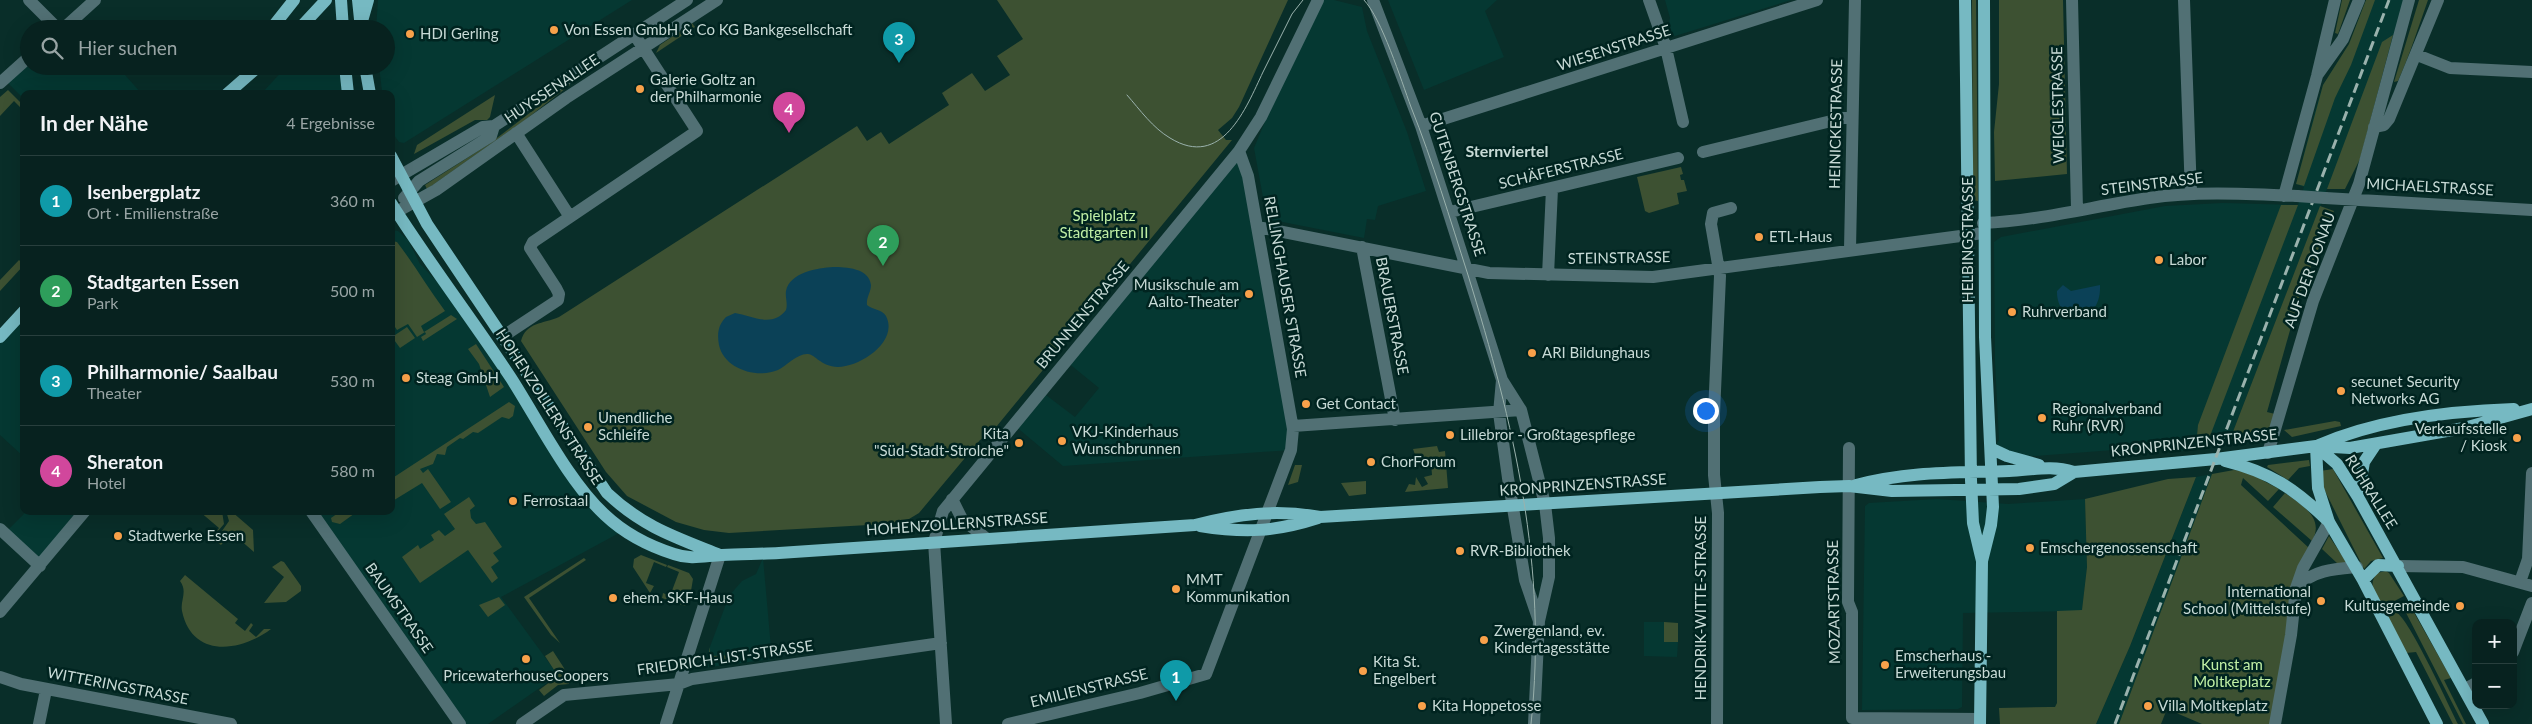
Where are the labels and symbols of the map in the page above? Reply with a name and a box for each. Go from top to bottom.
place label: Von Essen GmbH & Co KG Bankgesellschaft [564,20,853,38]
street label: WIESENSTRASSE [1555,20,1673,74]
pin: 3 [883,22,915,63]
place label: HDI Gerling [420,24,499,42]
marker: Von Essen GmbH & Co KG Bankgesellschaft [548,24,560,36]
marker: HDI Gerling [404,28,416,40]
street label: WEIGLESTRASSE [2047,46,2067,164]
street label: HUYSSENALLEE [500,50,602,127]
street label: HEINICKESTRASSE [1825,59,1845,189]
place label: Galerie Goltz an der Philharmonie [650,70,762,105]
marker: Galerie Goltz an der Philharmonie [634,83,646,95]
pin: 4 [773,92,805,133]
street label: GUTENBERGSTRASSE [1426,109,1490,258]
district label: Sternviertel [1465,141,1549,160]
street label: SCHÄFERSTRASSE [1497,144,1625,192]
street label: STEINSTRASSE [2100,168,2204,198]
street label: MICHAELSTRASSE [2366,174,2494,198]
street label: HELBINGSTRASSE [1958,177,1976,303]
street label: RELLINGHAUSER STRASSE [1261,195,1311,379]
park label: Spielplatz Stadtgarten II [1060,206,1149,241]
street label: AUF DER DONAU [2280,209,2338,330]
pin: 2 [867,225,899,266]
place label: ETL-Haus [1769,227,1832,245]
marker: ETL-Haus [1753,231,1765,243]
street label: STEINSTRASSE [1567,247,1671,267]
place label: Labor [2169,250,2207,268]
marker: Labor [2153,254,2165,266]
street label: BRAUERSTRASSE [1373,255,1413,376]
street label: BRUNNENSTRASSE [1032,257,1132,372]
place label: Musikschule am Aalto-Theater [1134,275,1240,310]
marker: Musikschule am Aalto-Theater [1243,288,1255,300]
place label: Ruhrverband [2022,302,2107,320]
marker: Ruhrverband [2006,306,2018,318]
street label: HOHENZOLLERNSTRASSE [493,325,607,488]
place label: ARI Bildunghaus [1542,343,1650,361]
marker: ARI Bildunghaus [1526,347,1538,359]
place label: Steag GmbH [416,368,499,386]
marker: Steag GmbH [400,372,412,384]
place label: secunet Security Networks AG [2351,372,2460,407]
marker: secunet Security Networks AG [2335,385,2347,397]
place label: Get Contact [1316,394,1397,412]
marker: Get Contact [1300,398,1312,410]
your location [1693,398,1719,424]
place label: Regionalverband Ruhr (RVR) [2052,399,2162,434]
place label: Unendliche Schleife [598,408,673,443]
marker: Regionalverband Ruhr (RVR) [2036,412,2048,424]
place label: Verkaufsstelle / Kiosk [2415,419,2507,454]
marker: Unendliche Schleife [582,421,594,433]
place label: VKJ-Kinderhaus Wunschbrunnen [1072,422,1181,457]
place label: Kita "Süd-Stadt-Strolche" [874,424,1009,459]
street label: KRONPRINZENSTRASSE [2110,424,2278,460]
place label: Lillebror - Großtagespflege [1460,425,1635,443]
marker: Lillebror - Großtagespflege [1444,429,1456,441]
marker: Verkaufsstelle / Kiosk [2511,432,2523,444]
marker: VKJ-Kinderhaus Wunschbrunnen [1056,435,1068,447]
marker: Kita "Süd-Stadt-Strolche" [1013,437,1025,449]
street label: RUHRALLEE [2342,451,2402,532]
place label: ChorForum [1381,452,1456,470]
marker: ChorForum [1365,456,1377,468]
street label: KRONPRINZENSTRASSE [1499,469,1667,499]
place label: Ferrostaal [523,491,588,509]
marker: Ferrostaal [507,495,519,507]
street label: HOHENZOLLERNSTRASSE [865,508,1048,538]
street label: HENDRIK-WITTE-STRASSE [1691,516,1709,700]
place label: Stadtwerke Essen [128,526,244,544]
marker: Stadtwerke Essen [112,530,124,542]
place label: Emschergenossenschaft [2040,538,2198,556]
street label: MOZARTSTRASSE [1823,540,1843,664]
place label: RVR-Bibliothek [1470,541,1571,559]
marker: Emschergenossenschaft [2024,542,2036,554]
marker: RVR-Bibliothek [1454,545,1466,557]
street label: BAUMSTRASSE [362,559,438,656]
place label: MMT Kommunikation [1186,570,1290,605]
place label: International School (Mittelstufe) [2183,582,2311,617]
marker: MMT Kommunikation [1170,583,1182,595]
place label: ehem. SKF-Haus [623,588,732,606]
marker: ehem. SKF-Haus [607,592,619,604]
marker: International School (Mittelstufe) [2315,595,2327,607]
place label: Kultusgemeinde [2344,596,2450,614]
marker: Kultusgemeinde [2454,600,2466,612]
place label: Zwergenland, ev. Kindertagesstätte [1494,621,1610,656]
marker: Zwergenland, ev. Kindertagesstätte [1478,634,1490,646]
street label: FRIEDRICH-LIST-STRASSE [636,636,814,678]
place label: Emscherhaus - Erweiterungsbau [1895,646,2006,681]
place label: Kita St. Engelbert [1373,652,1437,687]
marker: PricewaterhouseCoopers [520,653,532,665]
park label: Kunst am Moltkeplatz [2193,655,2271,690]
marker: Emscherhaus - Erweiterungsbau [1879,659,1891,671]
pin: 1 [1160,660,1192,701]
street label: WITTERINGSTRASSE [46,662,190,708]
street label: EMILIENSTRASSE [1028,664,1149,710]
marker: Kita St. Engelbert [1357,665,1369,677]
place label: PricewaterhouseCoopers [443,666,609,684]
place label: Kita Hoppetosse [1432,696,1541,714]
place label: Villa Moltkeplatz [2158,696,2268,714]
marker: Kita Hoppetosse [1416,700,1428,712]
marker: Villa Moltkeplatz [2142,700,2154,712]

